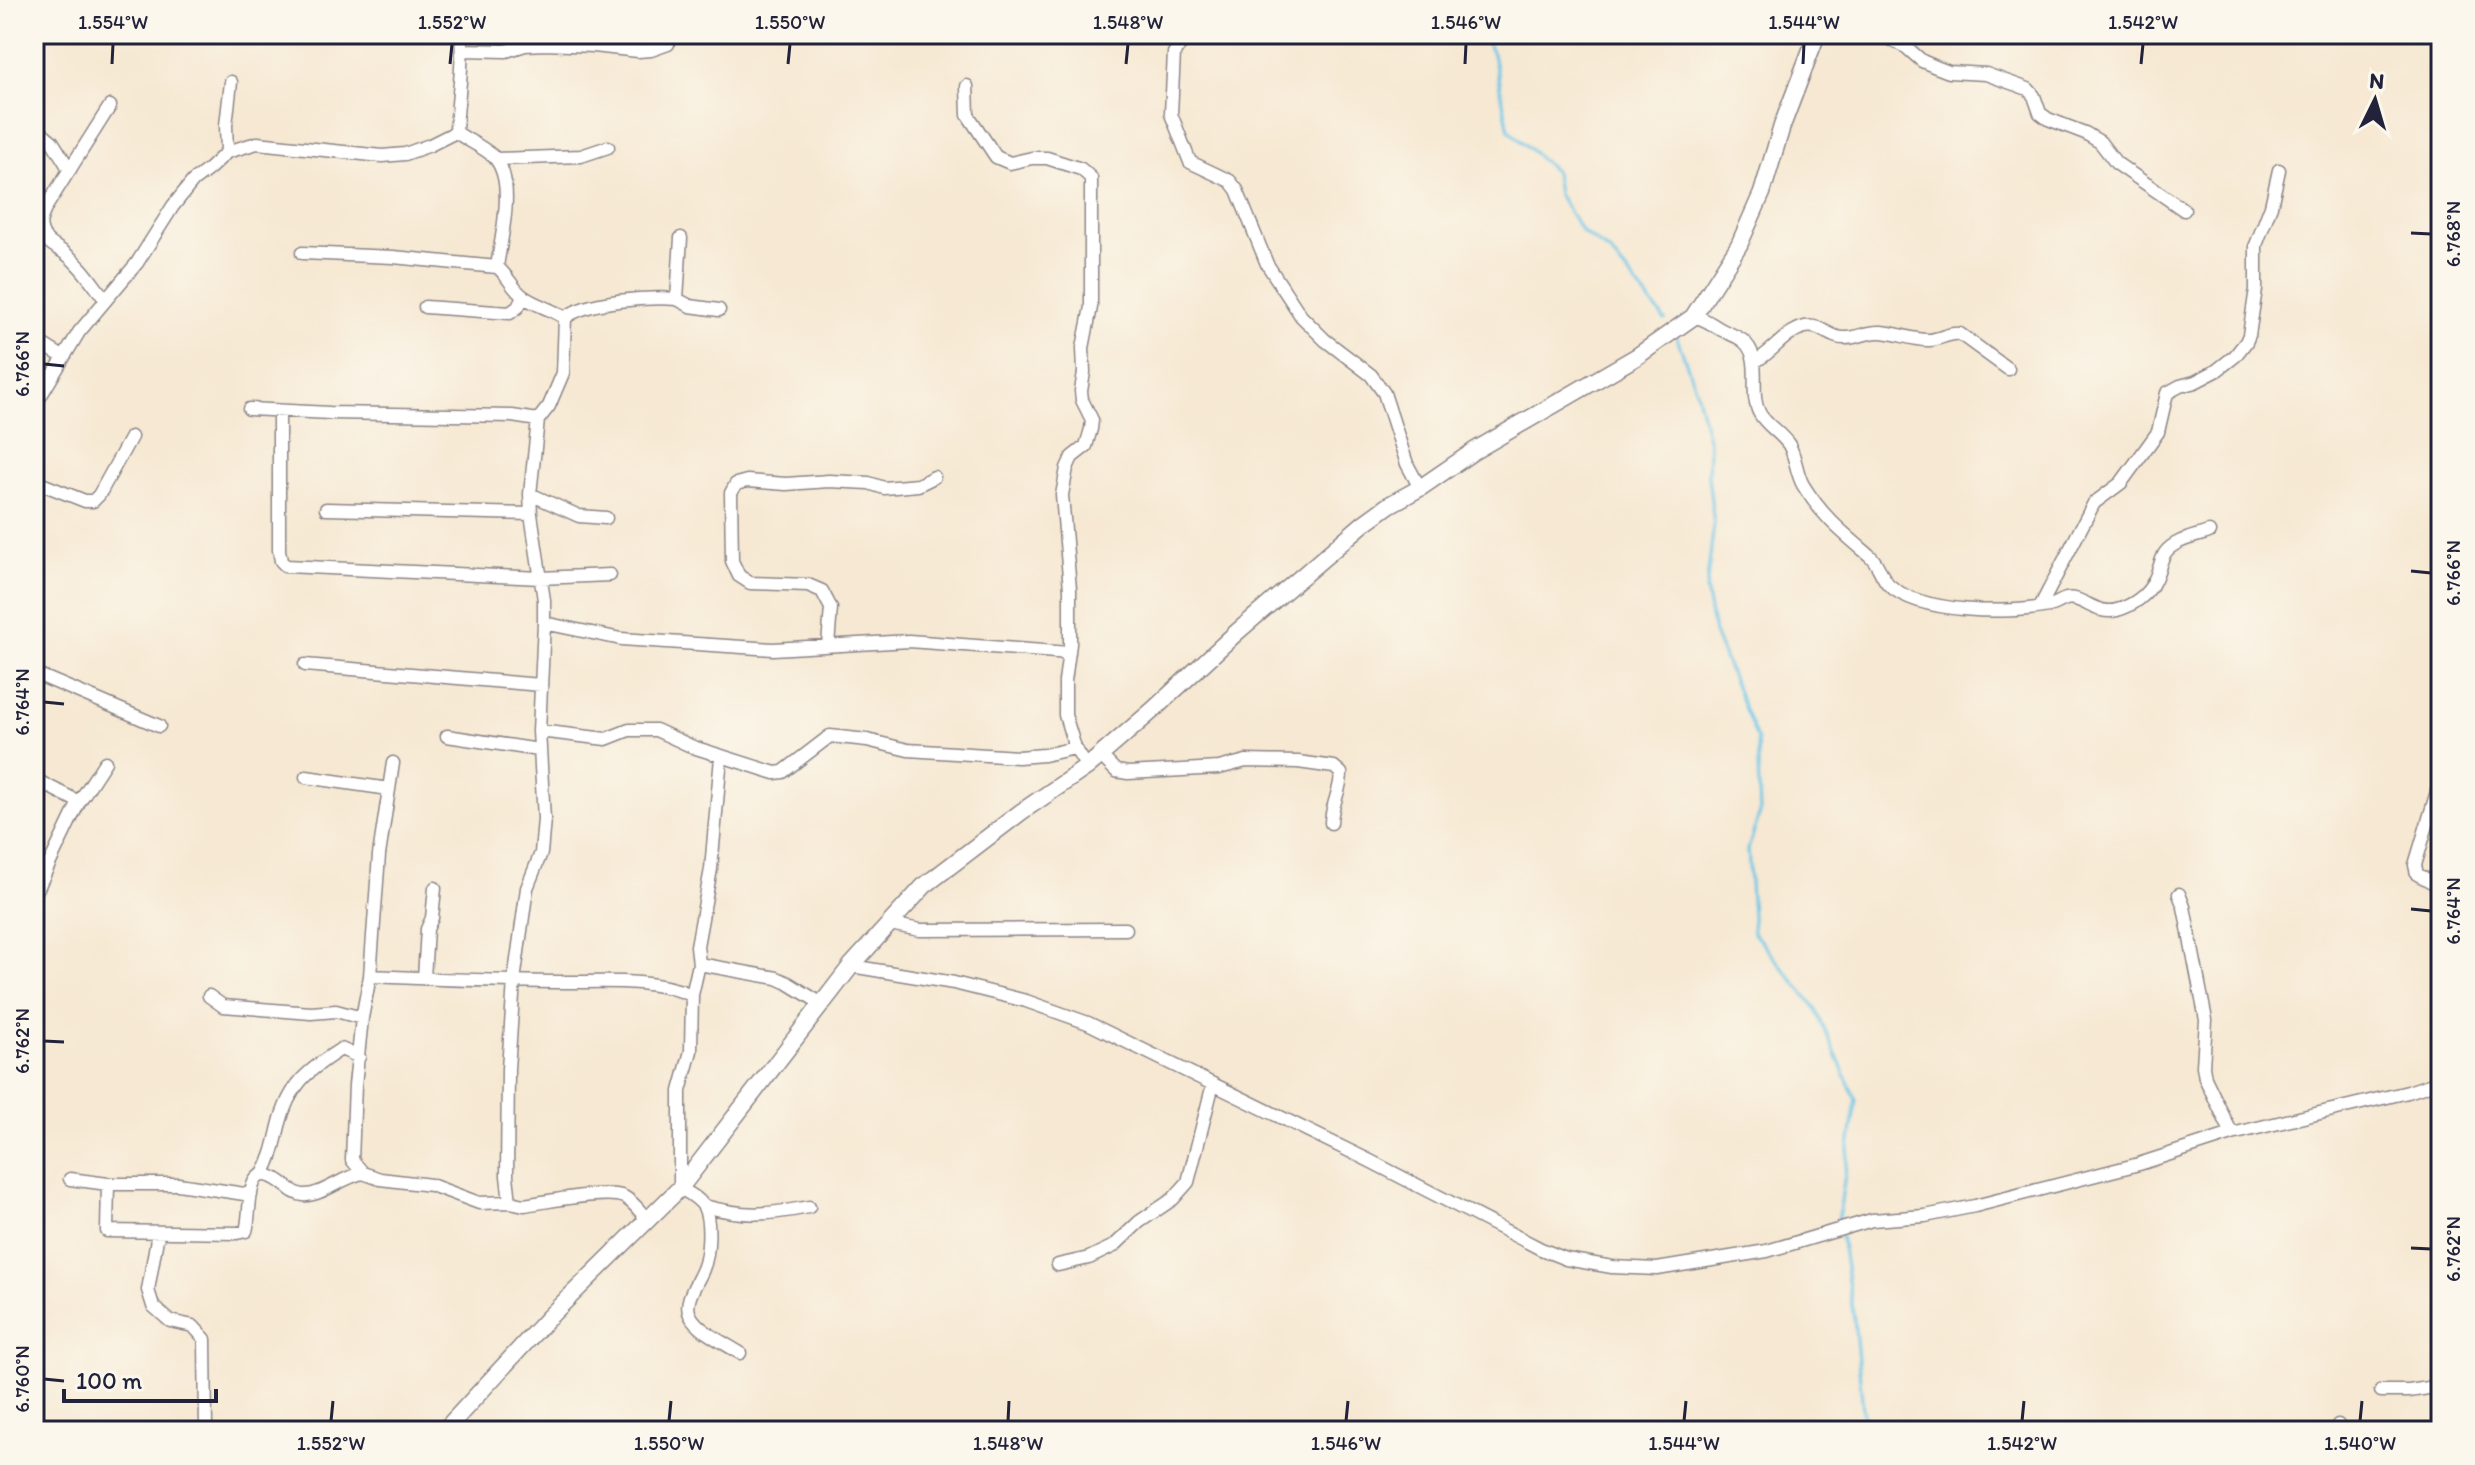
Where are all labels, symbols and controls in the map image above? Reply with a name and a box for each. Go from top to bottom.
text: 1.554°W [78,10,148,34]
text: 1.552°W [418,10,486,34]
text: 1.550°W [755,10,825,34]
text: 1.548°W [1093,10,1163,34]
text: 1.546°W [1431,10,1501,34]
text: 1.544°W [1768,10,1840,34]
text: 1.542°W [2108,10,2178,34]
north arrow [2335,60,2415,140]
text: N [2368,66,2385,95]
text: 6.768°N [2441,201,2465,267]
text: 6.766°N [10,331,34,397]
text: 6.766°N [2441,540,2465,606]
text: 6.764°N [10,668,34,736]
text: 6.764°N [2441,877,2465,945]
text: 6.762°N [10,1008,34,1074]
text: 6.762°N [2441,1216,2465,1282]
text: 6.760°N [10,1345,34,1413]
scale bar [64,1353,216,1403]
text: 100 m [76,1366,142,1395]
text: 1.552°W [297,1431,365,1455]
text: 1.550°W [634,1431,704,1455]
text: 1.548°W [973,1431,1043,1455]
text: 1.546°W [1311,1431,1381,1455]
text: 1.544°W [1648,1431,1720,1455]
text: 1.542°W [1987,1431,2057,1455]
text: 1.540°W [2324,1431,2396,1455]

